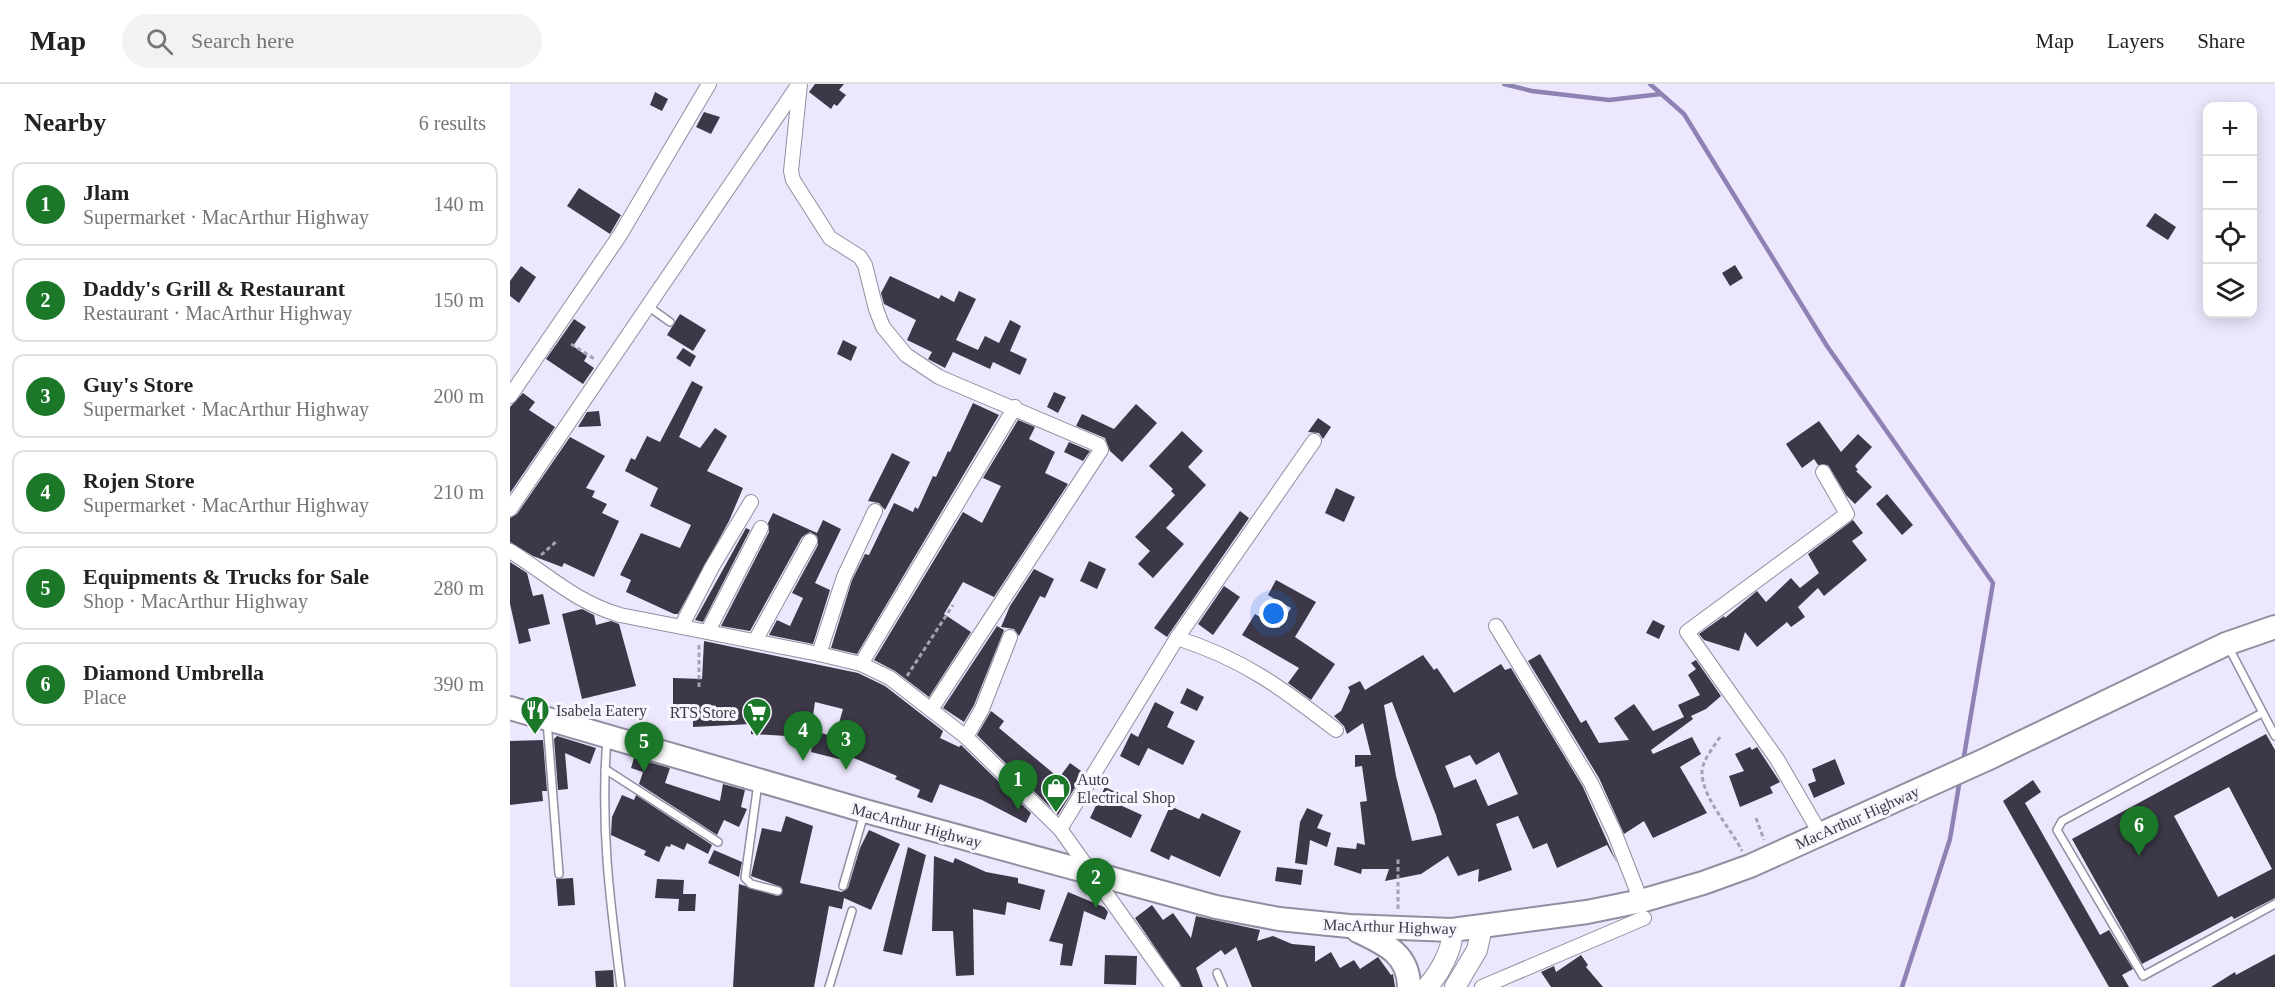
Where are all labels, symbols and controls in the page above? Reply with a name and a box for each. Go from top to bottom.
search box [122,14,542,68]
text: Map [30,25,86,56]
icon: search [143,25,176,58]
text: Search here [191,28,294,53]
text: Map [2036,29,2074,53]
text: Layers [2107,29,2164,53]
text: Share [2197,29,2245,53]
map controls [2203,102,2257,318]
button: + [2203,102,2257,156]
text: Nearby [24,108,106,137]
text: 6 results [419,112,486,134]
button: − [2203,156,2257,210]
text: Jlam [83,180,129,205]
text: 1 [41,193,51,215]
text: 140 m [433,193,484,215]
text: Supermarket · MacArthur Highway [83,206,369,228]
button: locate [2203,210,2257,264]
button: layers [2203,264,2257,318]
text: Daddy's Grill & Restaurant [83,276,345,301]
text: 2 [41,289,51,311]
text: 150 m [433,289,484,311]
text: Restaurant · MacArthur Highway [83,302,352,324]
text: Guy's Store [83,372,193,397]
text: 3 [41,385,51,407]
text: 200 m [433,385,484,407]
text: Supermarket · MacArthur Highway [83,398,369,420]
text: Rojen Store [83,468,194,493]
text: 4 [41,481,51,503]
text: 210 m [433,481,484,503]
text: Supermarket · MacArthur Highway [83,494,369,516]
text: Equipments & Trucks for Sale [83,564,369,589]
text: 5 [41,577,51,599]
text: 280 m [433,577,484,599]
text: Shop · MacArthur Highway [83,590,308,612]
your location [1259,599,1288,628]
text: Diamond Umbrella [83,660,264,685]
text: 6 [41,673,51,695]
text: 390 m [433,673,484,695]
text: Place [83,686,126,708]
restaurant icon: Isabela Eatery [519,694,551,736]
supermarket icon: RTS Store [741,696,773,738]
place label: Isabela Eatery [556,702,647,720]
place label: RTS Store [670,704,736,721]
pin: 4 [784,712,822,761]
pin: 3 [826,720,866,770]
pin: 5 [624,722,664,772]
pin: 1 [998,760,1038,810]
place label: Auto Electrical Shop [1077,771,1175,807]
shop icon: Auto Electrical Shop [1040,772,1072,814]
street label: MacArthur Highway [1793,782,1922,853]
street label: MacArthur Highway [850,800,984,852]
pin: 6 [2120,806,2158,856]
pin: 2 [1076,858,1116,908]
street label: MacArthur Highway [1323,916,1457,938]

